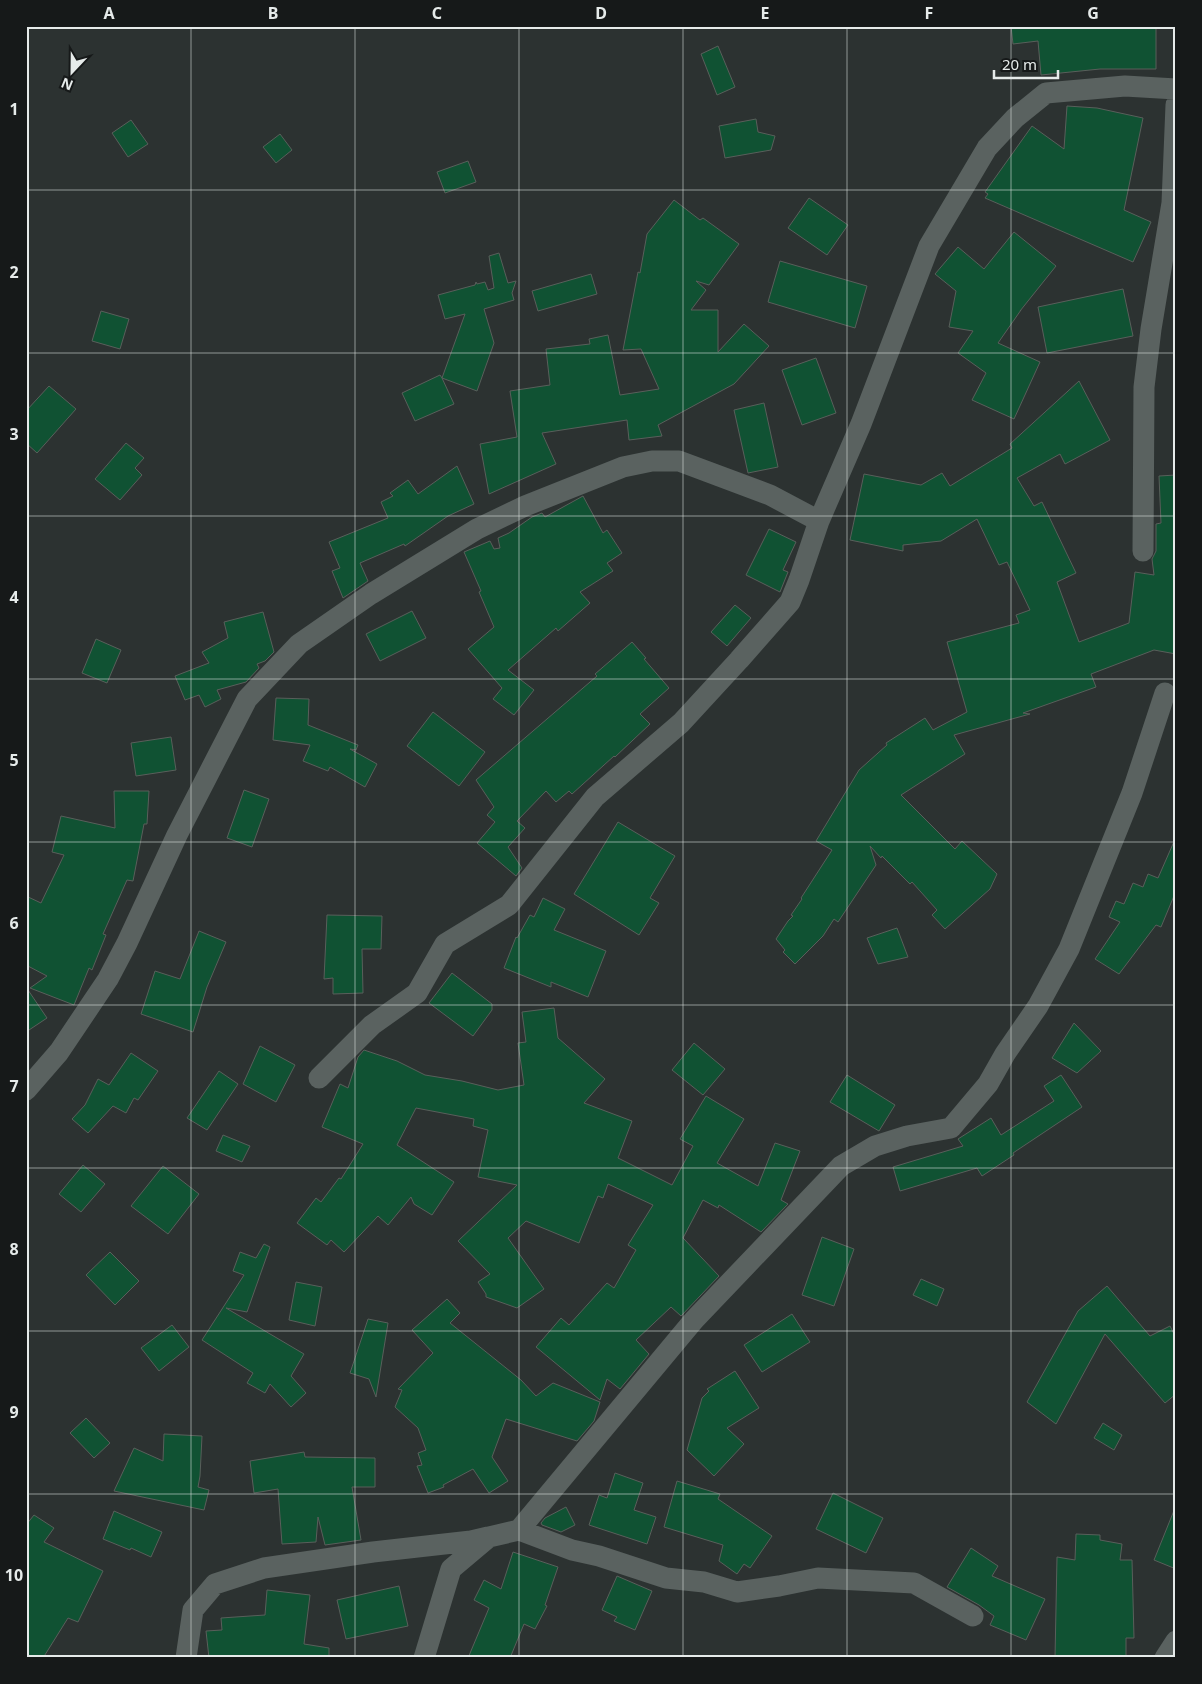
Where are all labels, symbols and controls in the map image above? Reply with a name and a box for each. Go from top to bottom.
text: A [103,2,115,24]
text: B [268,2,278,24]
text: C [432,2,442,24]
text: D [595,2,607,24]
text: E [761,2,770,24]
text: F [925,2,933,24]
text: G [1087,2,1099,24]
north arrow [48,48,98,98]
scale bar [994,48,1058,80]
text: 20 m [1002,54,1037,74]
text: N [58,74,76,95]
text: 1 [9,98,19,120]
text: 2 [9,261,19,283]
text: 3 [9,423,19,445]
text: 4 [9,586,19,608]
text: 5 [9,749,19,771]
text: 6 [9,912,19,934]
text: 7 [9,1075,19,1097]
text: 8 [9,1238,19,1260]
text: 9 [9,1401,19,1423]
text: 10 [5,1564,23,1586]

